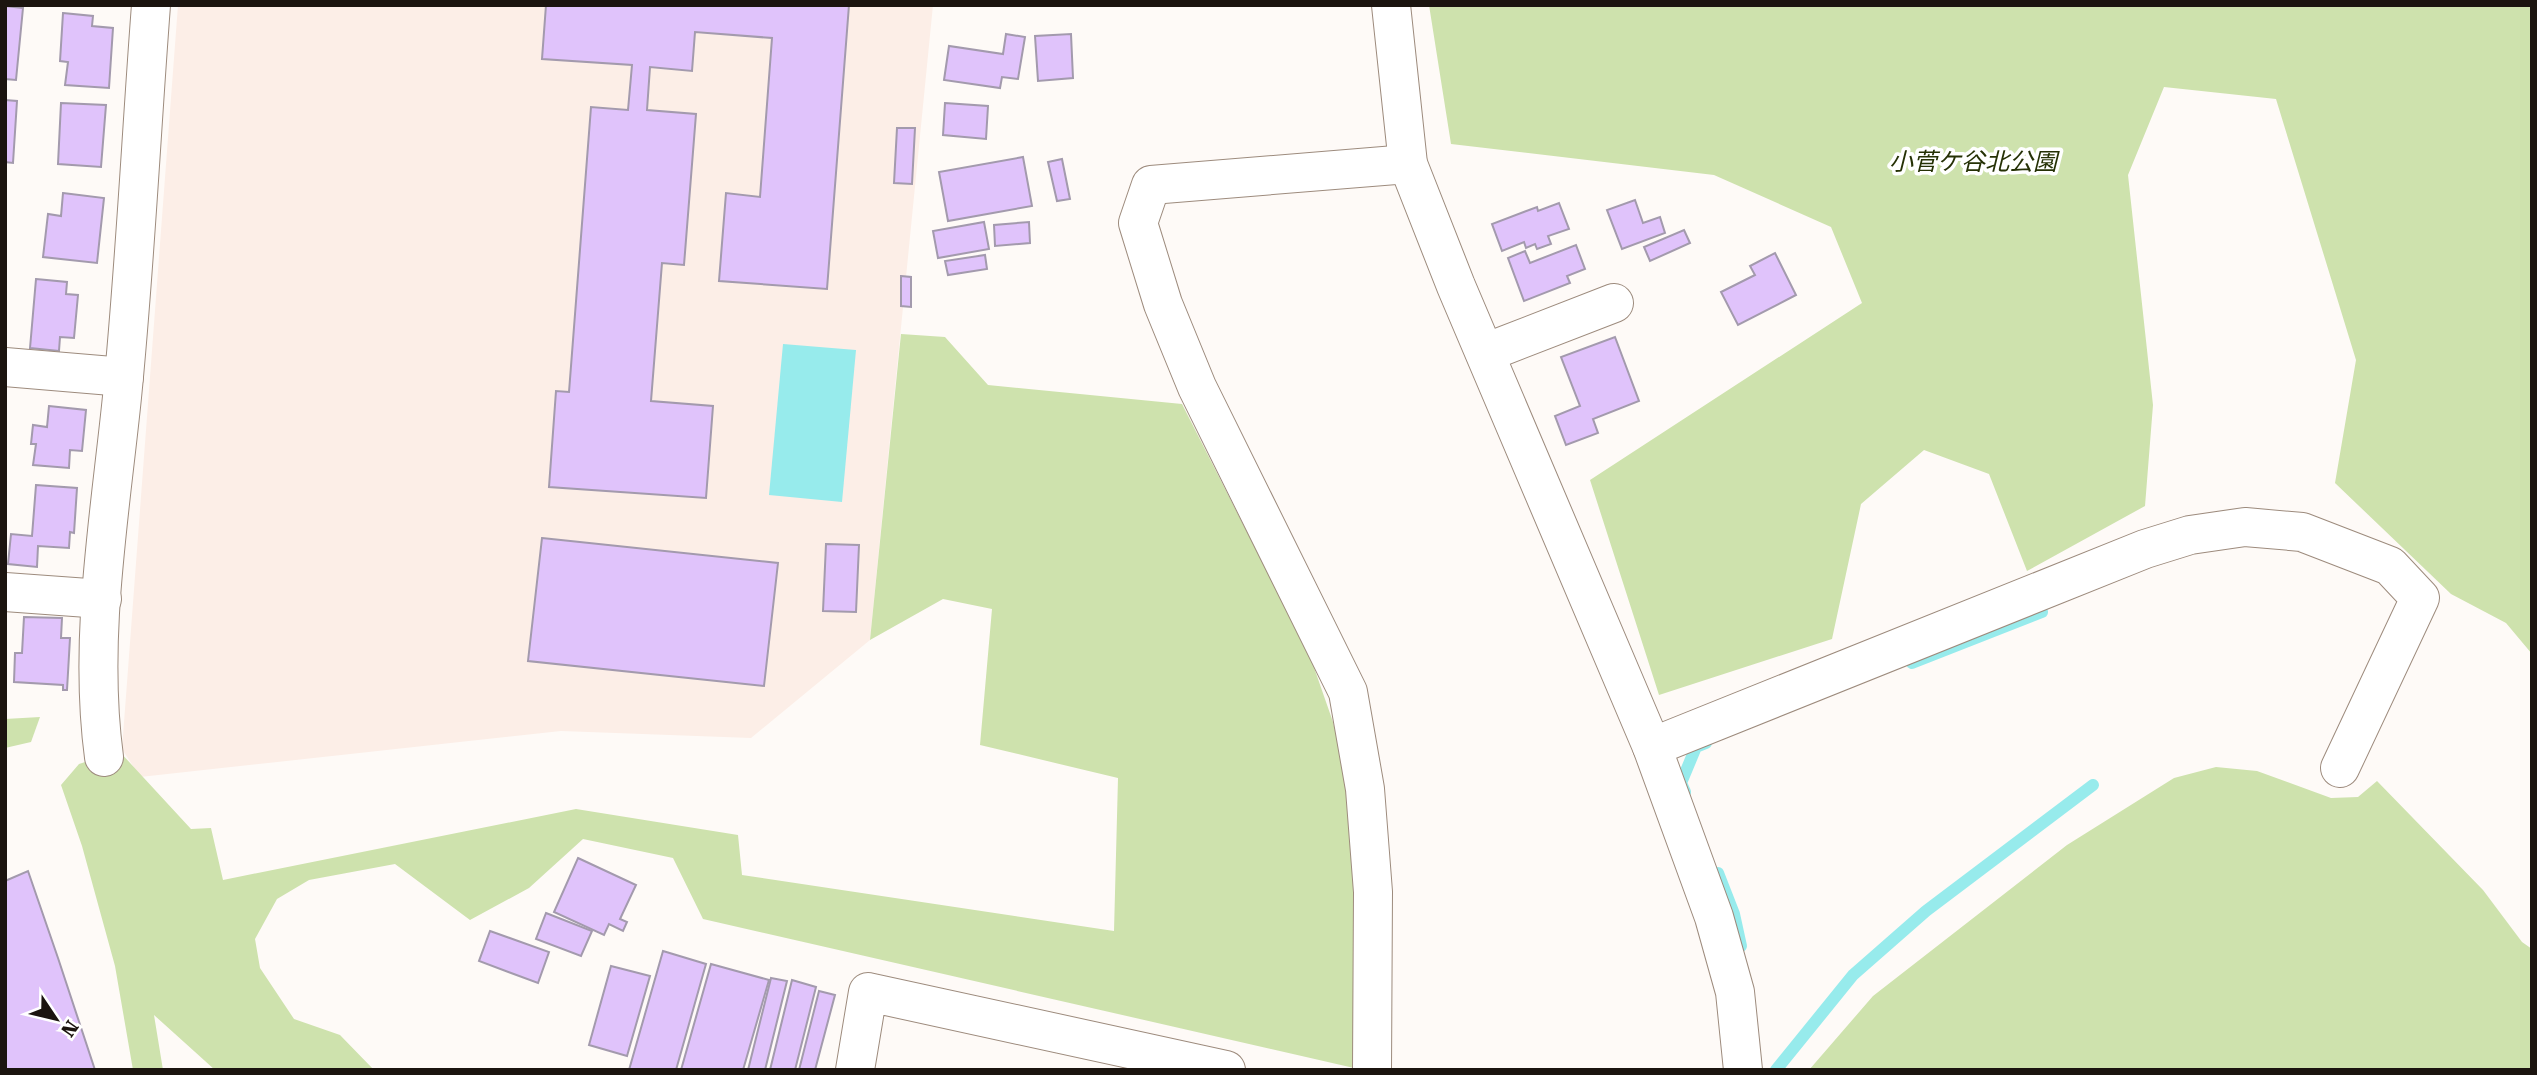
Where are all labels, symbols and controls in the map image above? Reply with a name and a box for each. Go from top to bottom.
park label: 小菅ケ谷北公園 [1889,148,2060,176]
north arrow [21,984,91,1054]
text: N [56,1016,83,1041]

